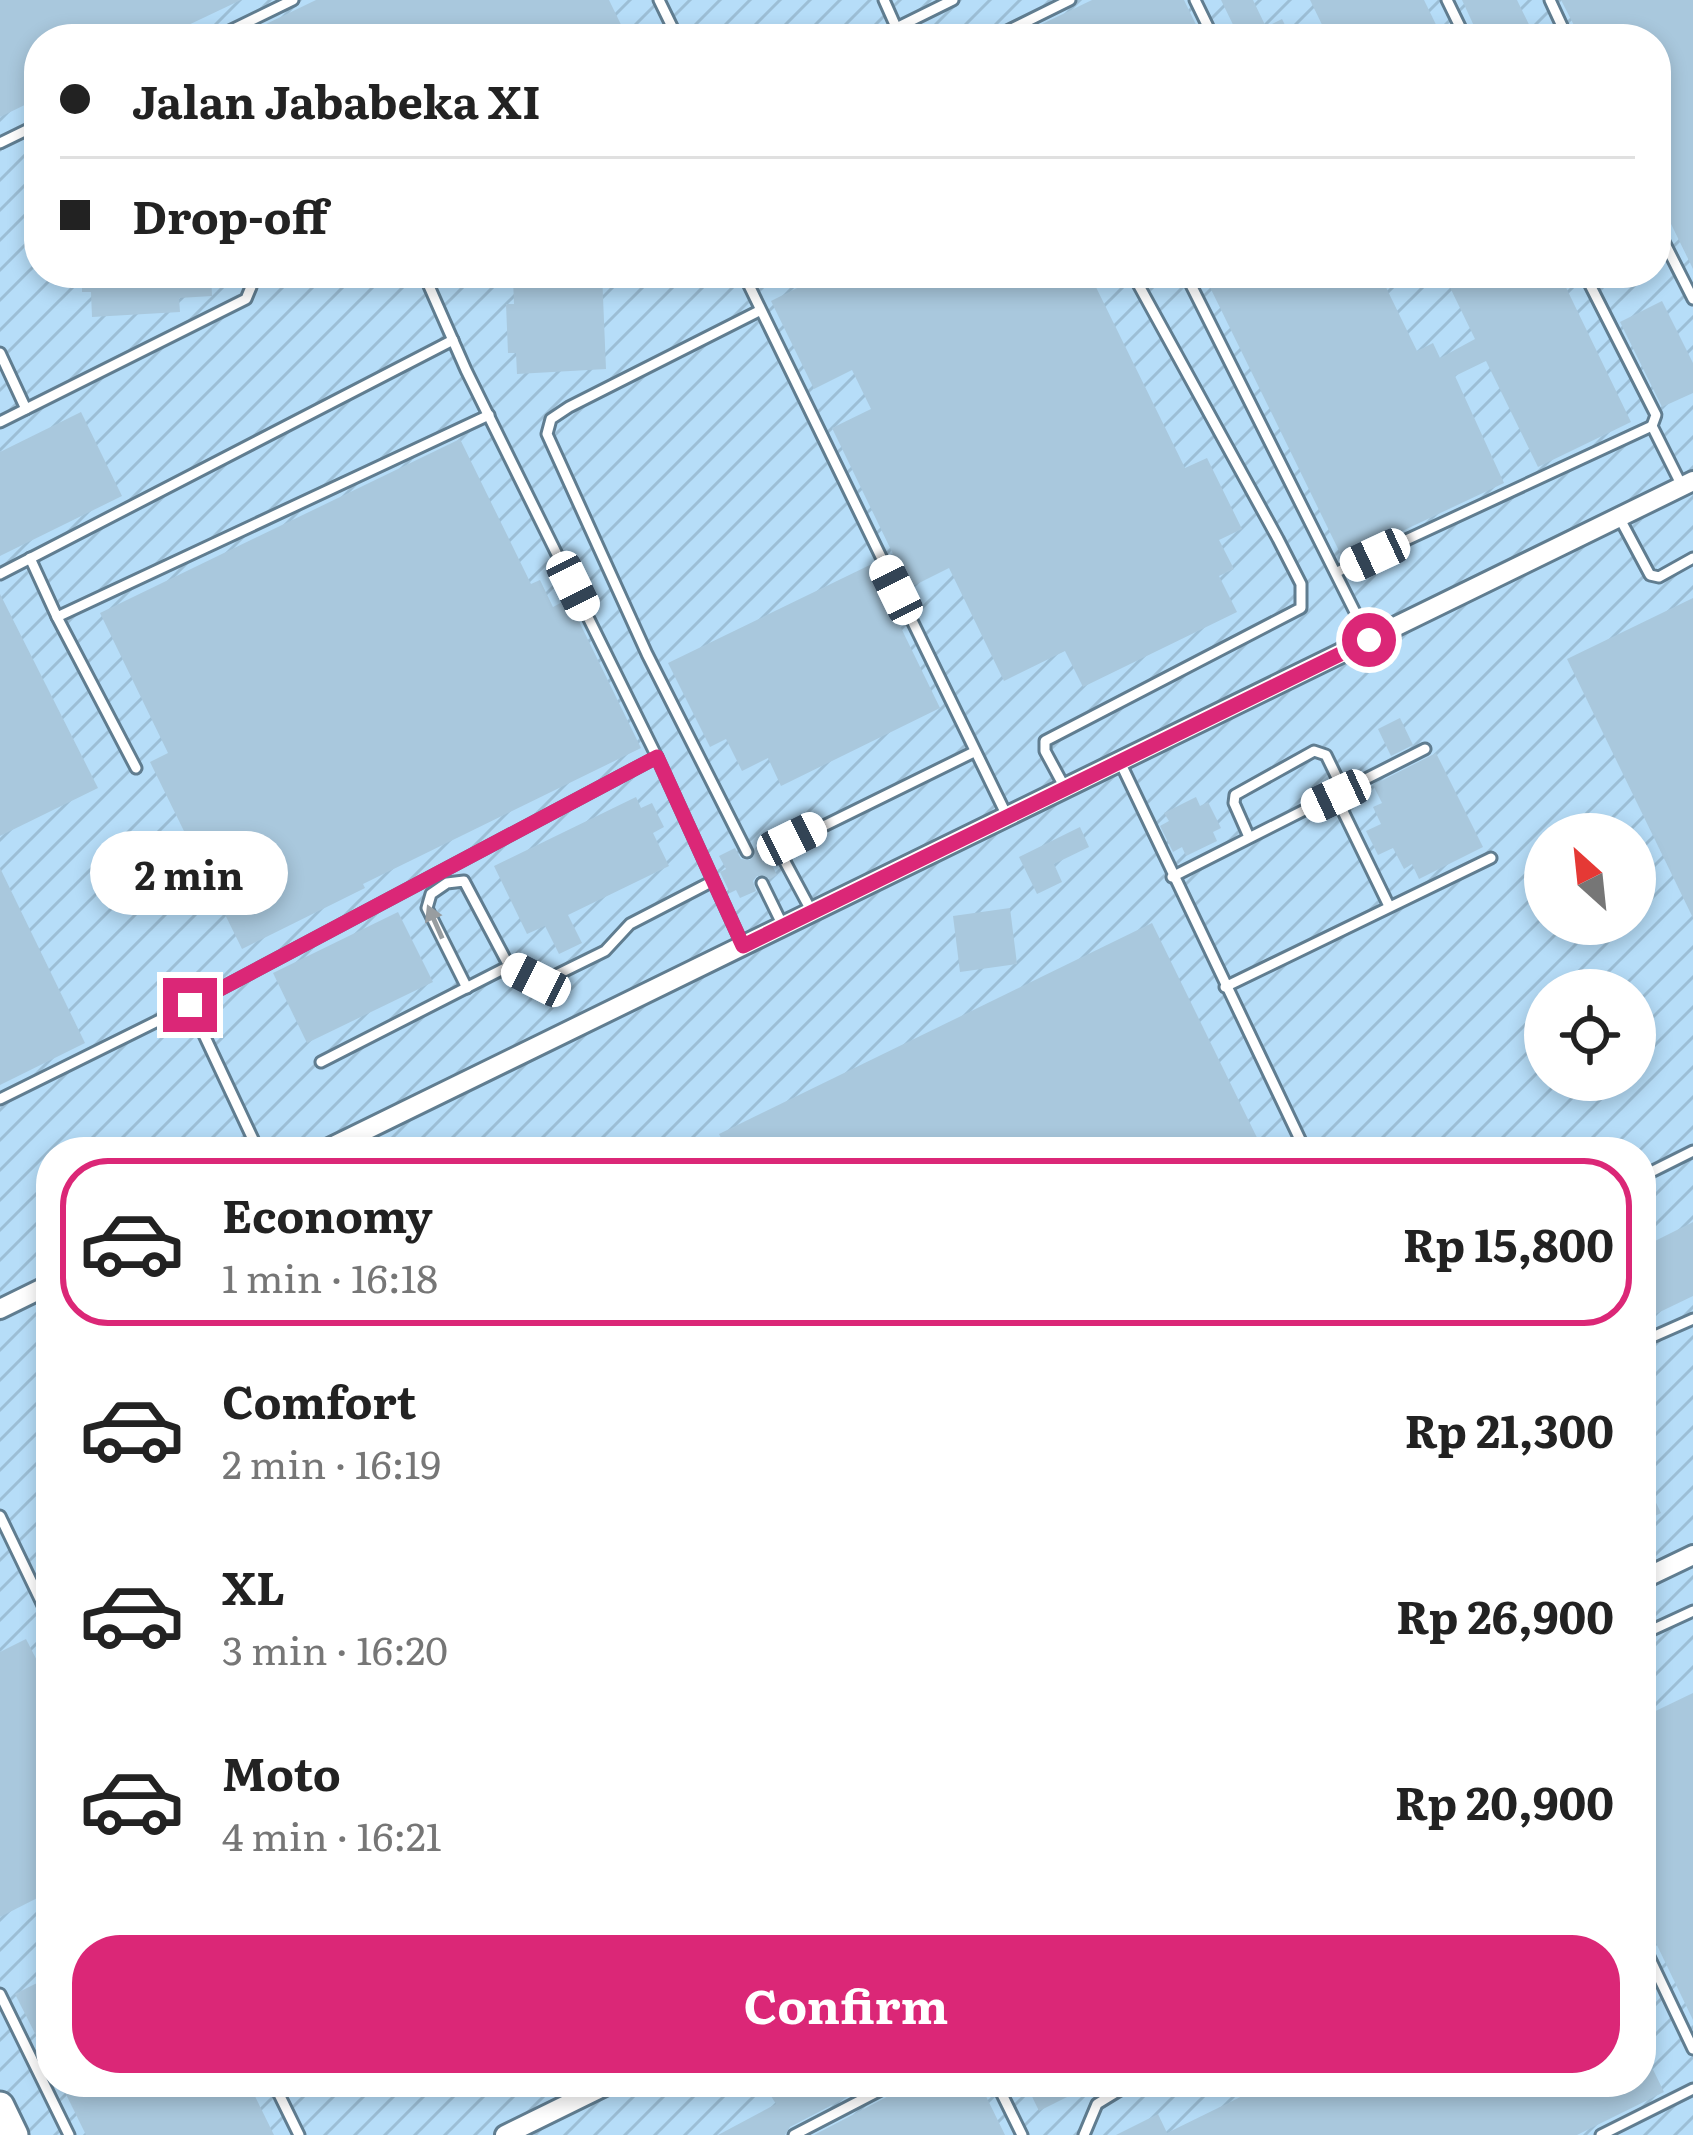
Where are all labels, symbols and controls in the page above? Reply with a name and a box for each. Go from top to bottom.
text: Jalan Jababeka XI [132,66,541,133]
text: Drop-off [132,181,328,248]
car [1335,523,1415,587]
car [541,546,605,626]
car [864,550,928,630]
route start [1342,613,1396,667]
car [1296,764,1376,828]
car [752,807,832,871]
north arrow [1524,813,1656,945]
map controls [1524,813,1656,1101]
callout: 2 min [91,831,289,915]
text: 2 min [135,844,243,902]
one-way arrow [424,904,444,939]
car [496,948,576,1012]
button: locate [1524,969,1656,1101]
route end [163,978,217,1032]
text: Economy [222,1180,433,1247]
icon: car [78,1188,186,1296]
text: Rp 15,800 [1403,1209,1614,1276]
text: 1 min · 16:18 [222,1247,438,1305]
text: Comfort [222,1366,416,1433]
icon: car [78,1374,186,1482]
text: Rp 21,300 [1405,1395,1614,1462]
text: 2 min · 16:19 [222,1433,441,1491]
text: XL [222,1552,285,1619]
icon: car [78,1560,186,1668]
text: Rp 26,900 [1396,1581,1614,1648]
text: 3 min · 16:20 [222,1619,448,1677]
text: Moto [222,1738,341,1805]
icon: car [78,1746,186,1854]
text: Rp 20,900 [1395,1767,1614,1834]
text: 4 min · 16:21 [222,1805,442,1863]
button: Confirm [72,1935,1620,2073]

